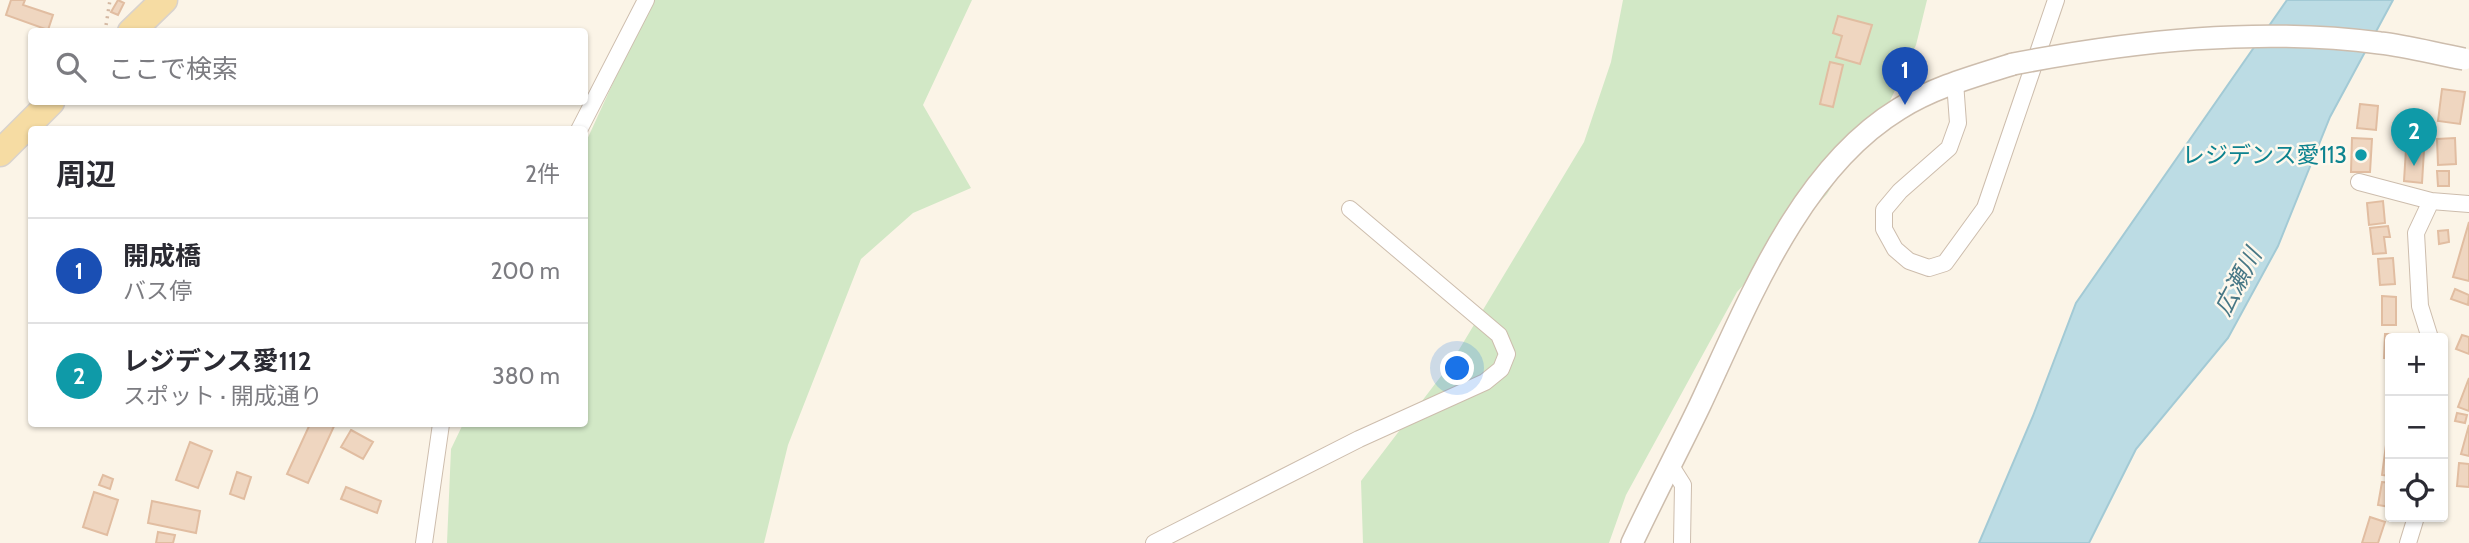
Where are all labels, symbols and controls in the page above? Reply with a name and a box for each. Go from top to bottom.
search box [28,28,588,105]
pin: 1 [1882,47,1928,105]
icon: search [52,48,90,86]
text: ここで検索 [108,53,238,85]
pin: 2 [2391,108,2437,166]
place label: レジデンス愛113 [2182,141,2347,169]
marker: レジデンス愛113 [2353,147,2369,163]
text: 周辺 [56,156,116,193]
text: 2件 [525,160,560,188]
text: 開成橋 [123,240,201,272]
water label: 広瀬川 [2208,241,2269,320]
text: 1 [75,257,83,285]
text: 200 m [490,257,560,285]
text: バス停 [123,277,192,305]
map controls [2385,333,2448,522]
button: + [2385,333,2448,396]
text: レジデンス愛112 [123,345,311,377]
your location [1440,351,1474,385]
text: 2 [73,362,85,390]
text: 380 m [492,362,560,390]
text: スポット · 開成通り [123,382,323,410]
button: − [2385,396,2448,459]
button: locate [2385,459,2448,522]

